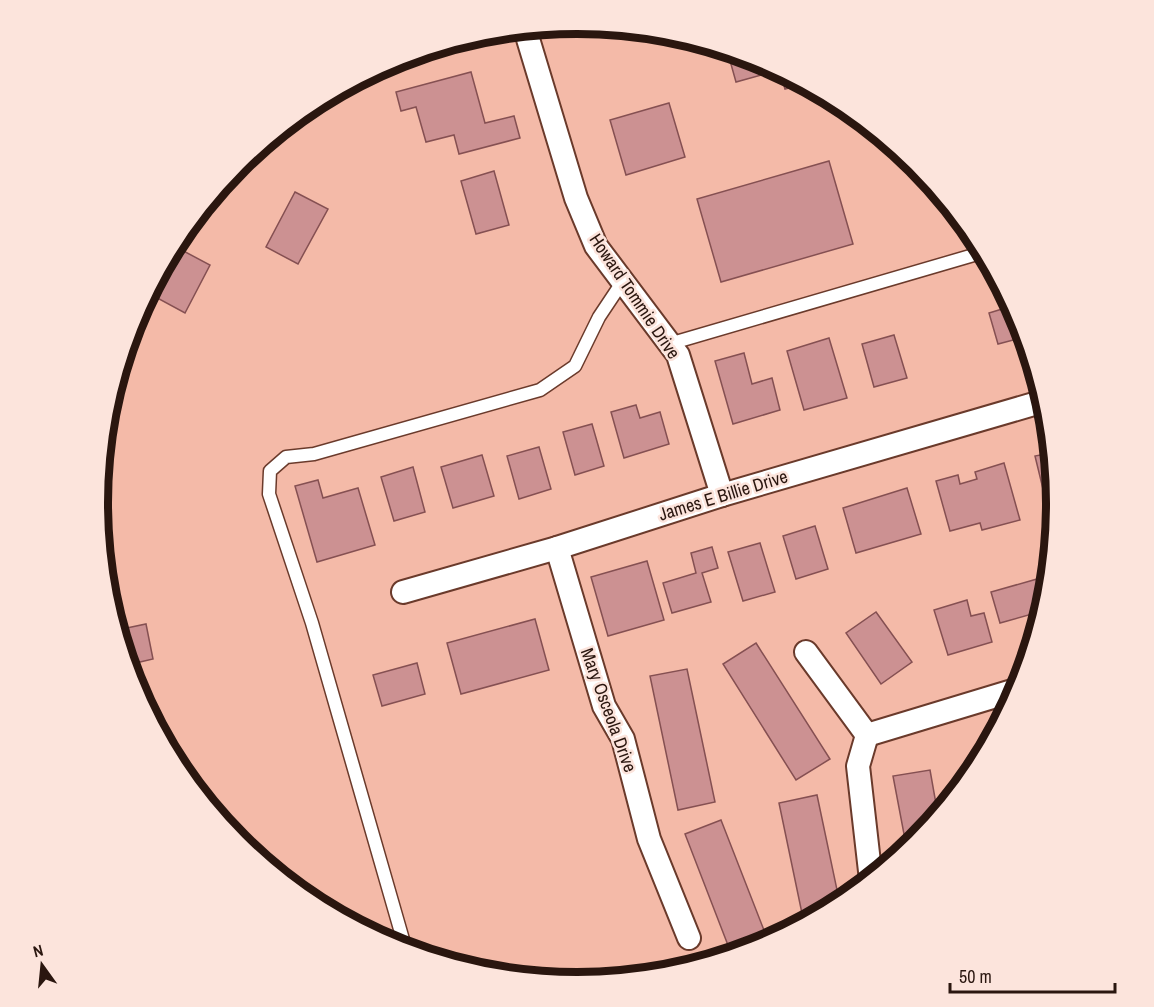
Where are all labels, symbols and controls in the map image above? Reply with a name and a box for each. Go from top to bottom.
street label: Howard Tommie Drive [584,228,686,364]
street label: James E Billie Drive [655,463,791,527]
street label: Mary Osceola Drive [575,644,643,776]
north arrow [12,935,72,995]
text: N [31,939,46,962]
scale bar [950,956,1115,994]
text: 50 m [959,964,992,989]

